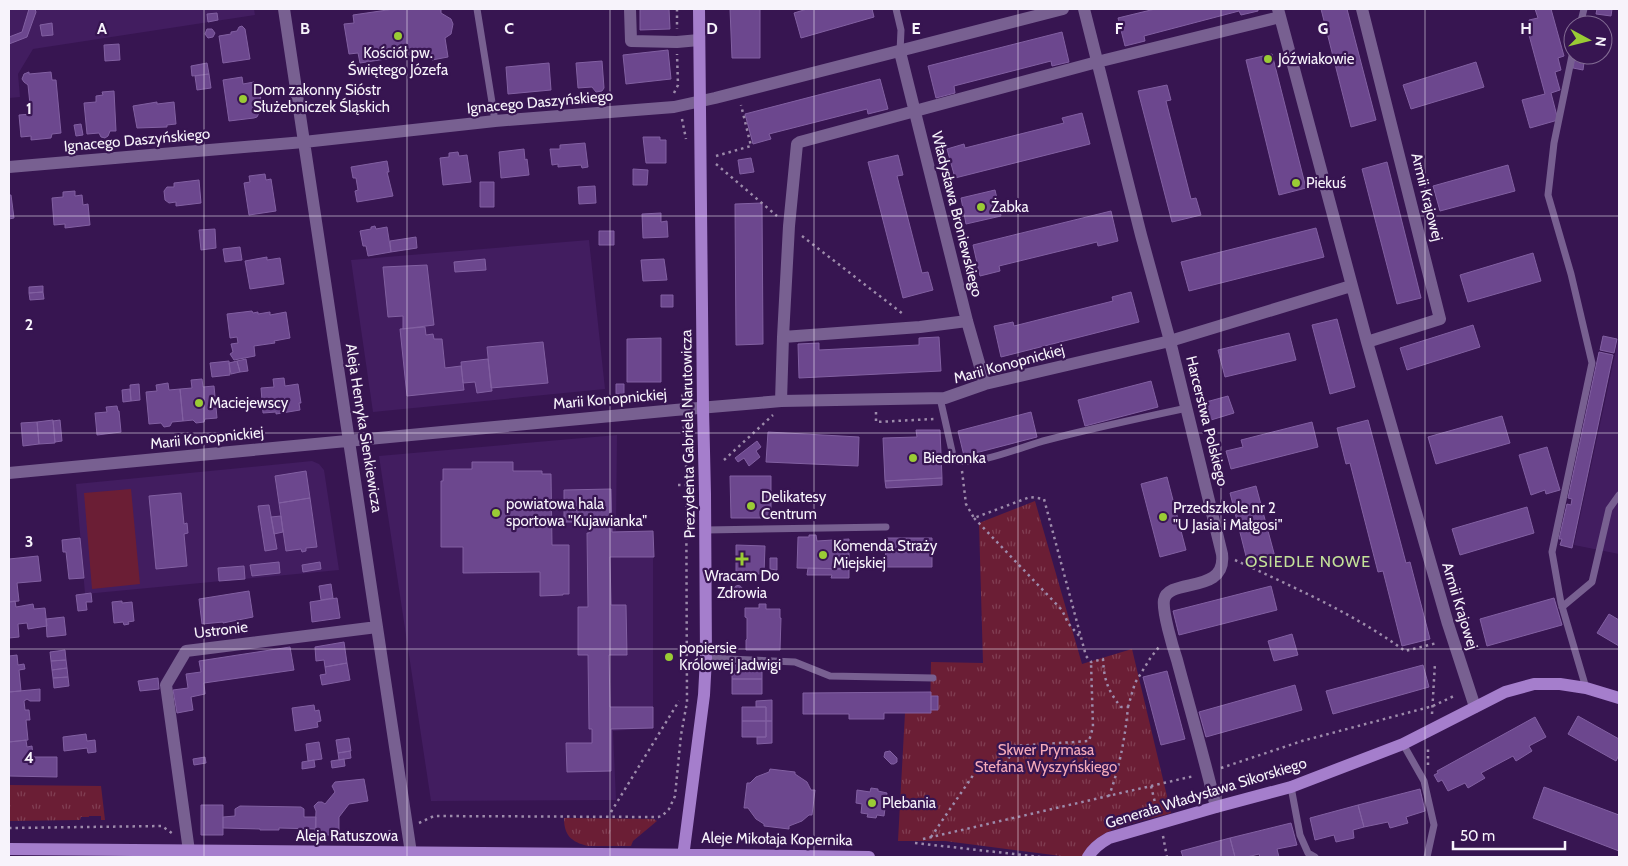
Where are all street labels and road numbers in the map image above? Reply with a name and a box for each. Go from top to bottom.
street label: Ignacego Daszyńskiego [466,87,614,117]
street label: Ignacego Daszyńskiego [63,125,211,155]
street label: Władysława Broniewskiego [928,129,986,299]
street label: Armii Krajowej [1407,151,1447,243]
street label: Prezydenta Gabriela Narutowicza [677,329,699,539]
street label: Marii Konopnickiej [952,341,1066,387]
street label: Aleja Henryka Sienkiewicza [342,342,386,514]
street label: Harcerstwa Polskiego [1182,354,1232,488]
street label: Marii Konopnickiej [552,385,668,413]
street label: Marii Konopnickiej [149,423,265,453]
street label: Armii Krajowej [1438,560,1482,652]
street label: Ustronie [193,618,249,642]
street label: Generała Władysława Sikorskiego [1103,754,1309,832]
street label: Aleja Ratuszowa [296,827,399,845]
street label: Aleje Mikołaja Kopernika [701,829,854,849]

